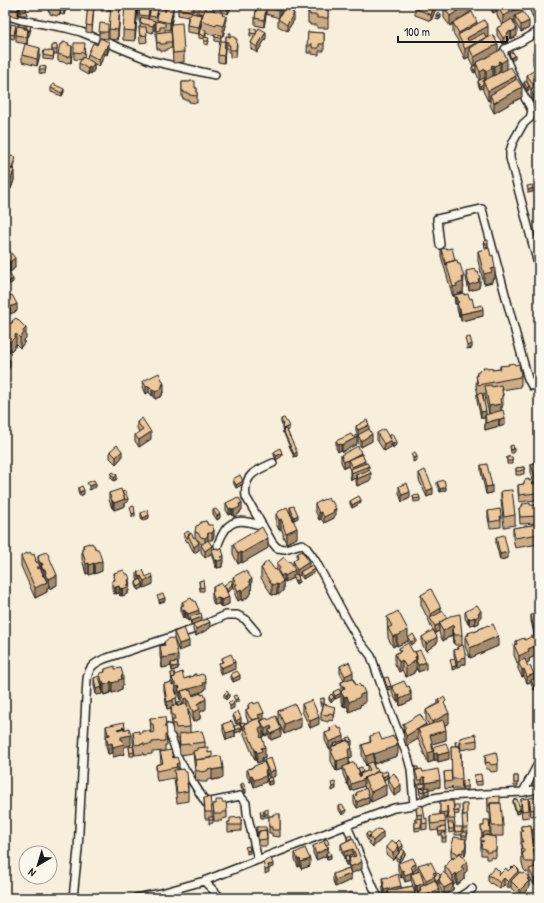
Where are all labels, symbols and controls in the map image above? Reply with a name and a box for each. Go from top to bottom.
scale bar [398,18,507,44]
text: 100 m [404,23,430,40]
north arrow [18,845,58,885]
text: N [25,865,38,880]

